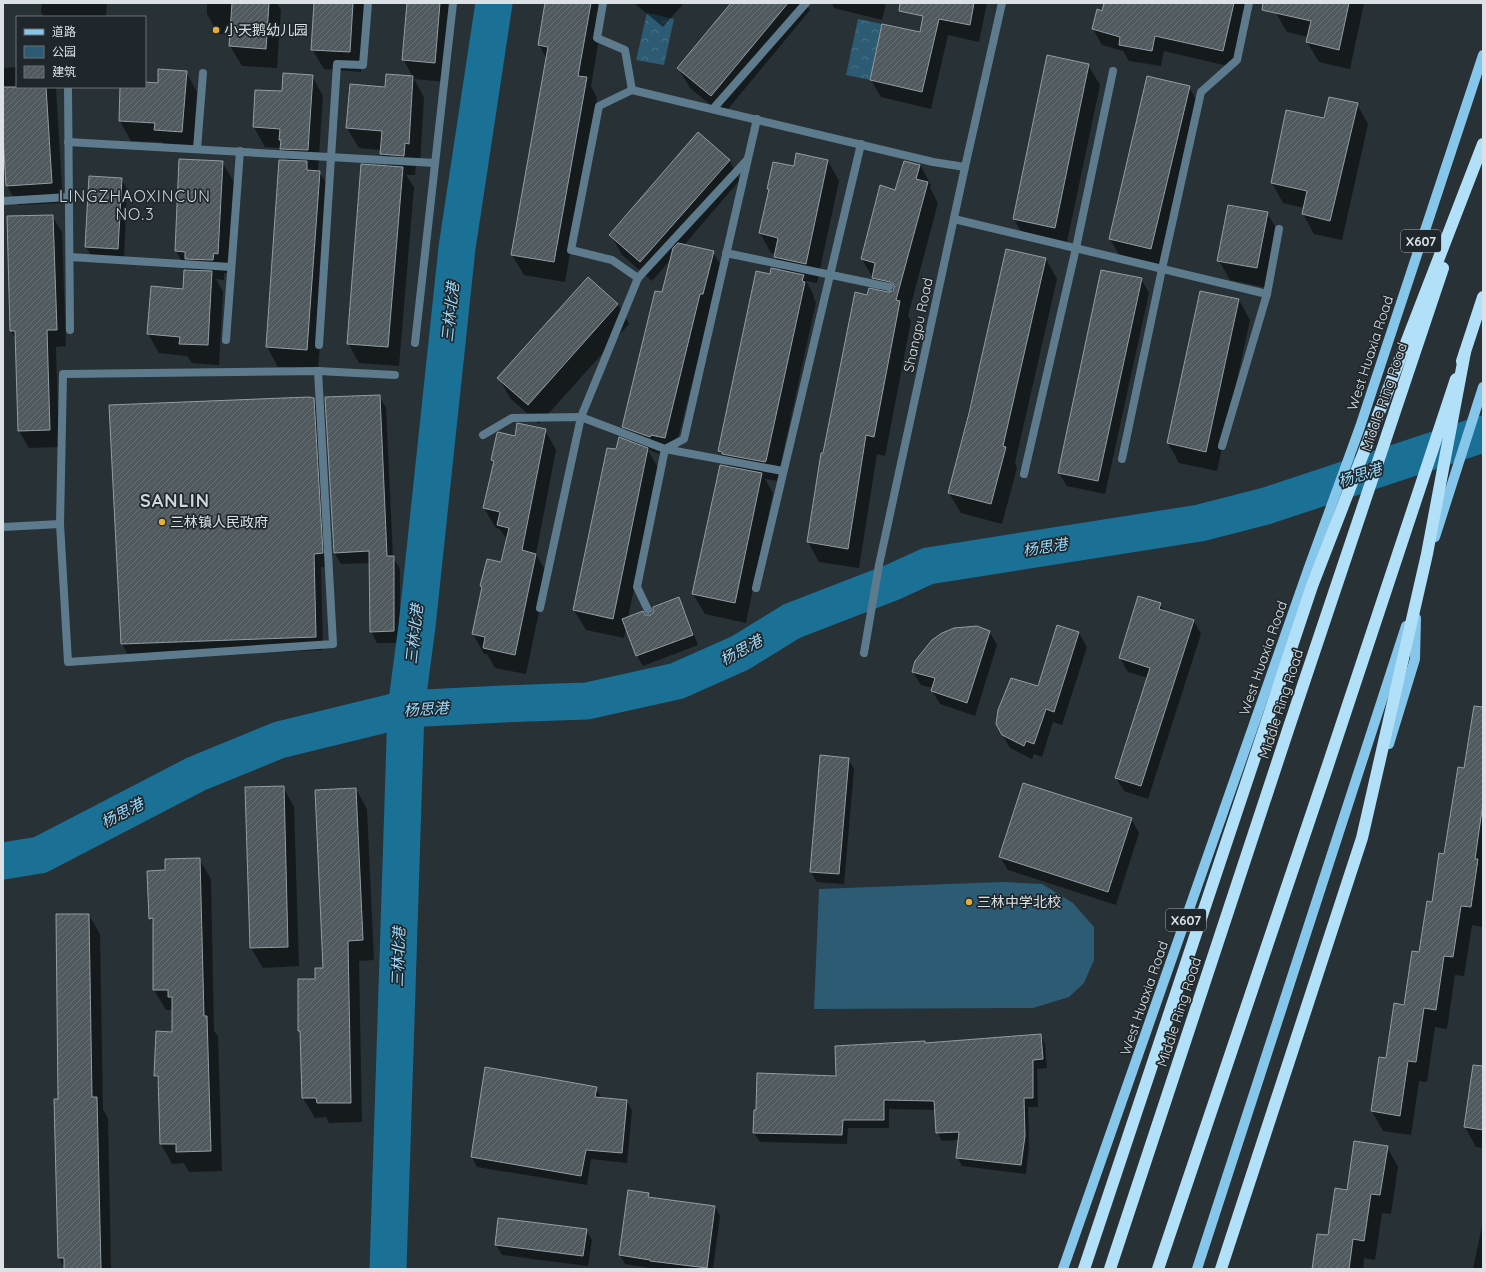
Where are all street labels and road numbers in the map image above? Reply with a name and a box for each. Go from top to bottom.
road number: X607 [1401,230,1441,252]
street label: Shangpu Road [899,276,937,374]
street label: West Huaxia Road [1343,293,1397,413]
street label: Middle Ring Road [1357,340,1411,454]
street label: West Huaxia Road [1235,598,1291,718]
street label: Middle Ring Road [1255,647,1307,761]
road number: X607 [1166,909,1206,931]
street label: West Huaxia Road [1116,938,1172,1058]
street label: Middle Ring Road [1153,955,1205,1069]

